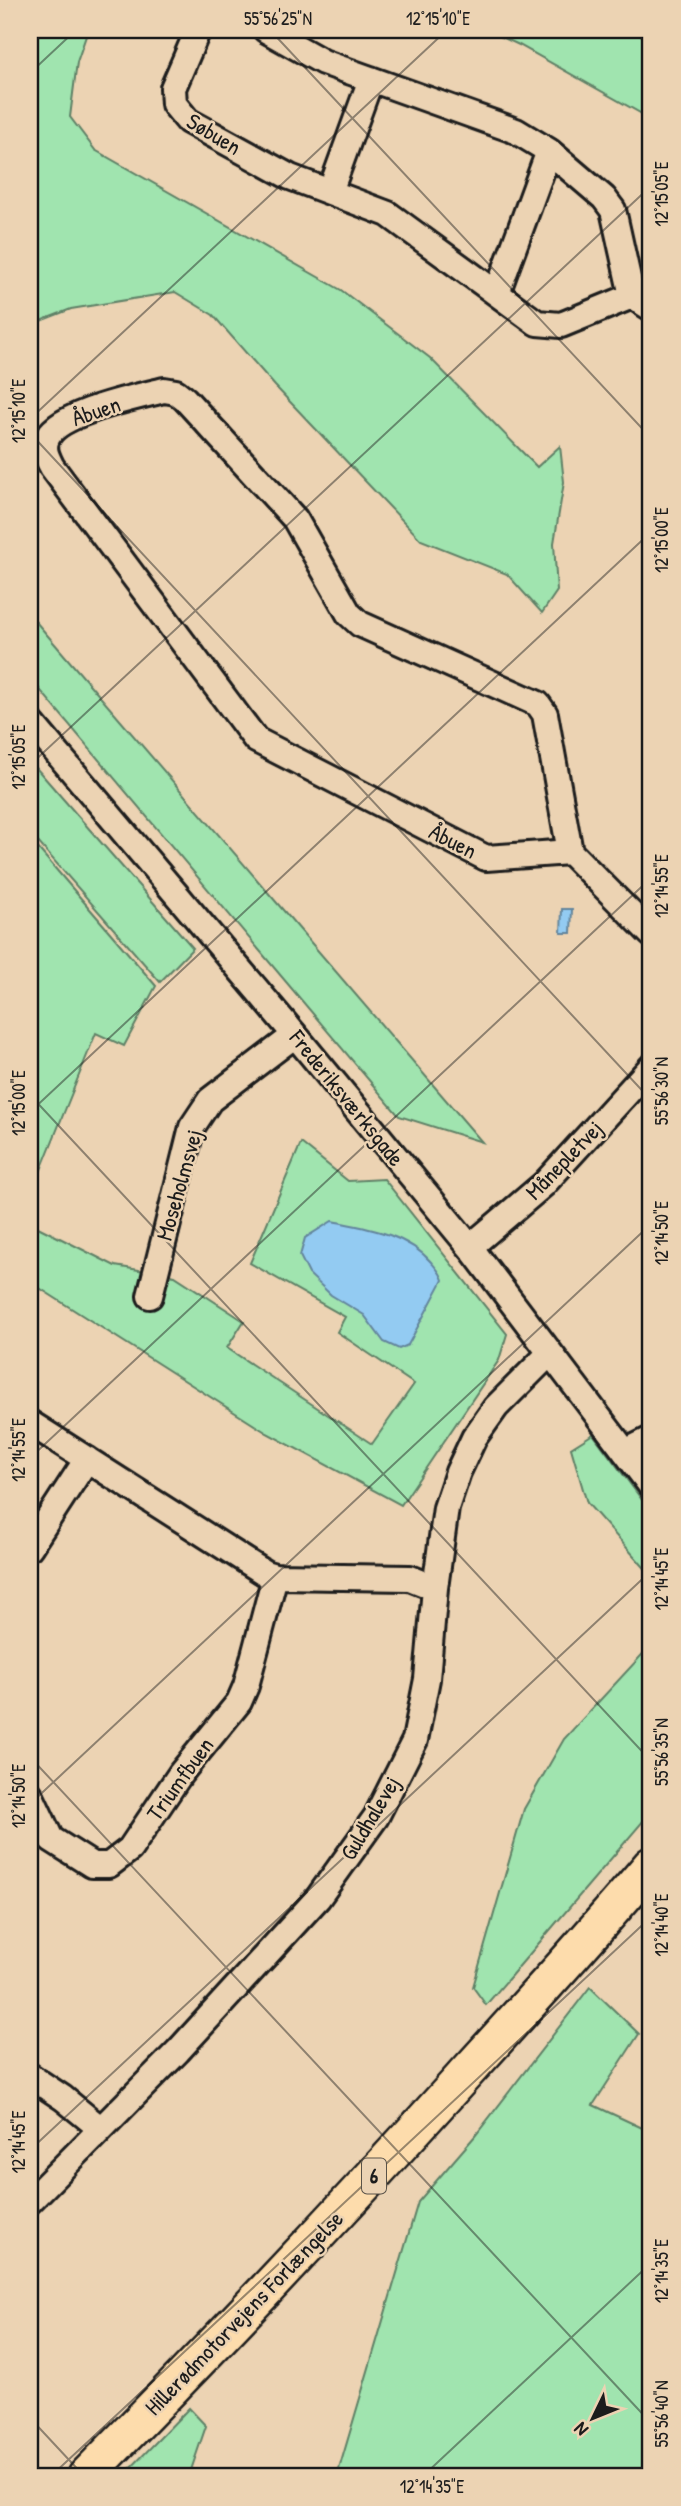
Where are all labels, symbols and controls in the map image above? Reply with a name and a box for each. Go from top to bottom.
text: 55°56'25"N [244,6,312,31]
text: 12°15'10"E [406,6,470,31]
street label: Søbuen [181,105,247,162]
text: 12°15'05"E [649,161,674,227]
text: 12°15'10"E [6,379,31,443]
street label: Åbuen [67,388,124,433]
text: 12°15'00"E [649,507,674,573]
text: 12°15'05"E [6,724,31,790]
street label: Åbuen [424,816,482,866]
text: 12°14'55"E [649,854,674,918]
street label: Frederiksværksgade [282,1022,412,1172]
text: 55°56'30"N [649,1057,674,1125]
text: 12°15'00"E [6,1070,31,1136]
street label: Månepletvej [518,1113,609,1206]
street label: Moseholmsvej [148,1126,209,1244]
text: 12°14'50"E [649,1201,674,1265]
text: 12°14'55"E [6,1418,31,1482]
text: 12°14'45"E [649,1547,674,1611]
text: 55°56'35"N [649,1718,674,1786]
street label: Triumfbuen [139,1731,220,1827]
text: 12°14'50"E [6,1764,31,1828]
street label: Guldhalevej [332,1770,407,1866]
text: 12°14'40"E [649,1893,674,1957]
text: 12°14'45"E [6,2110,31,2174]
road number: 6 [362,2158,386,2194]
street label: Hillerødmotorvejens Forlængelse [138,2204,350,2422]
text: 12°14'35"E [649,2239,674,2303]
text: 55°56'40"N [649,2381,674,2448]
north arrow [558,2384,628,2454]
text: N [568,2417,594,2442]
text: 12°14'35"E [400,2474,464,2499]

